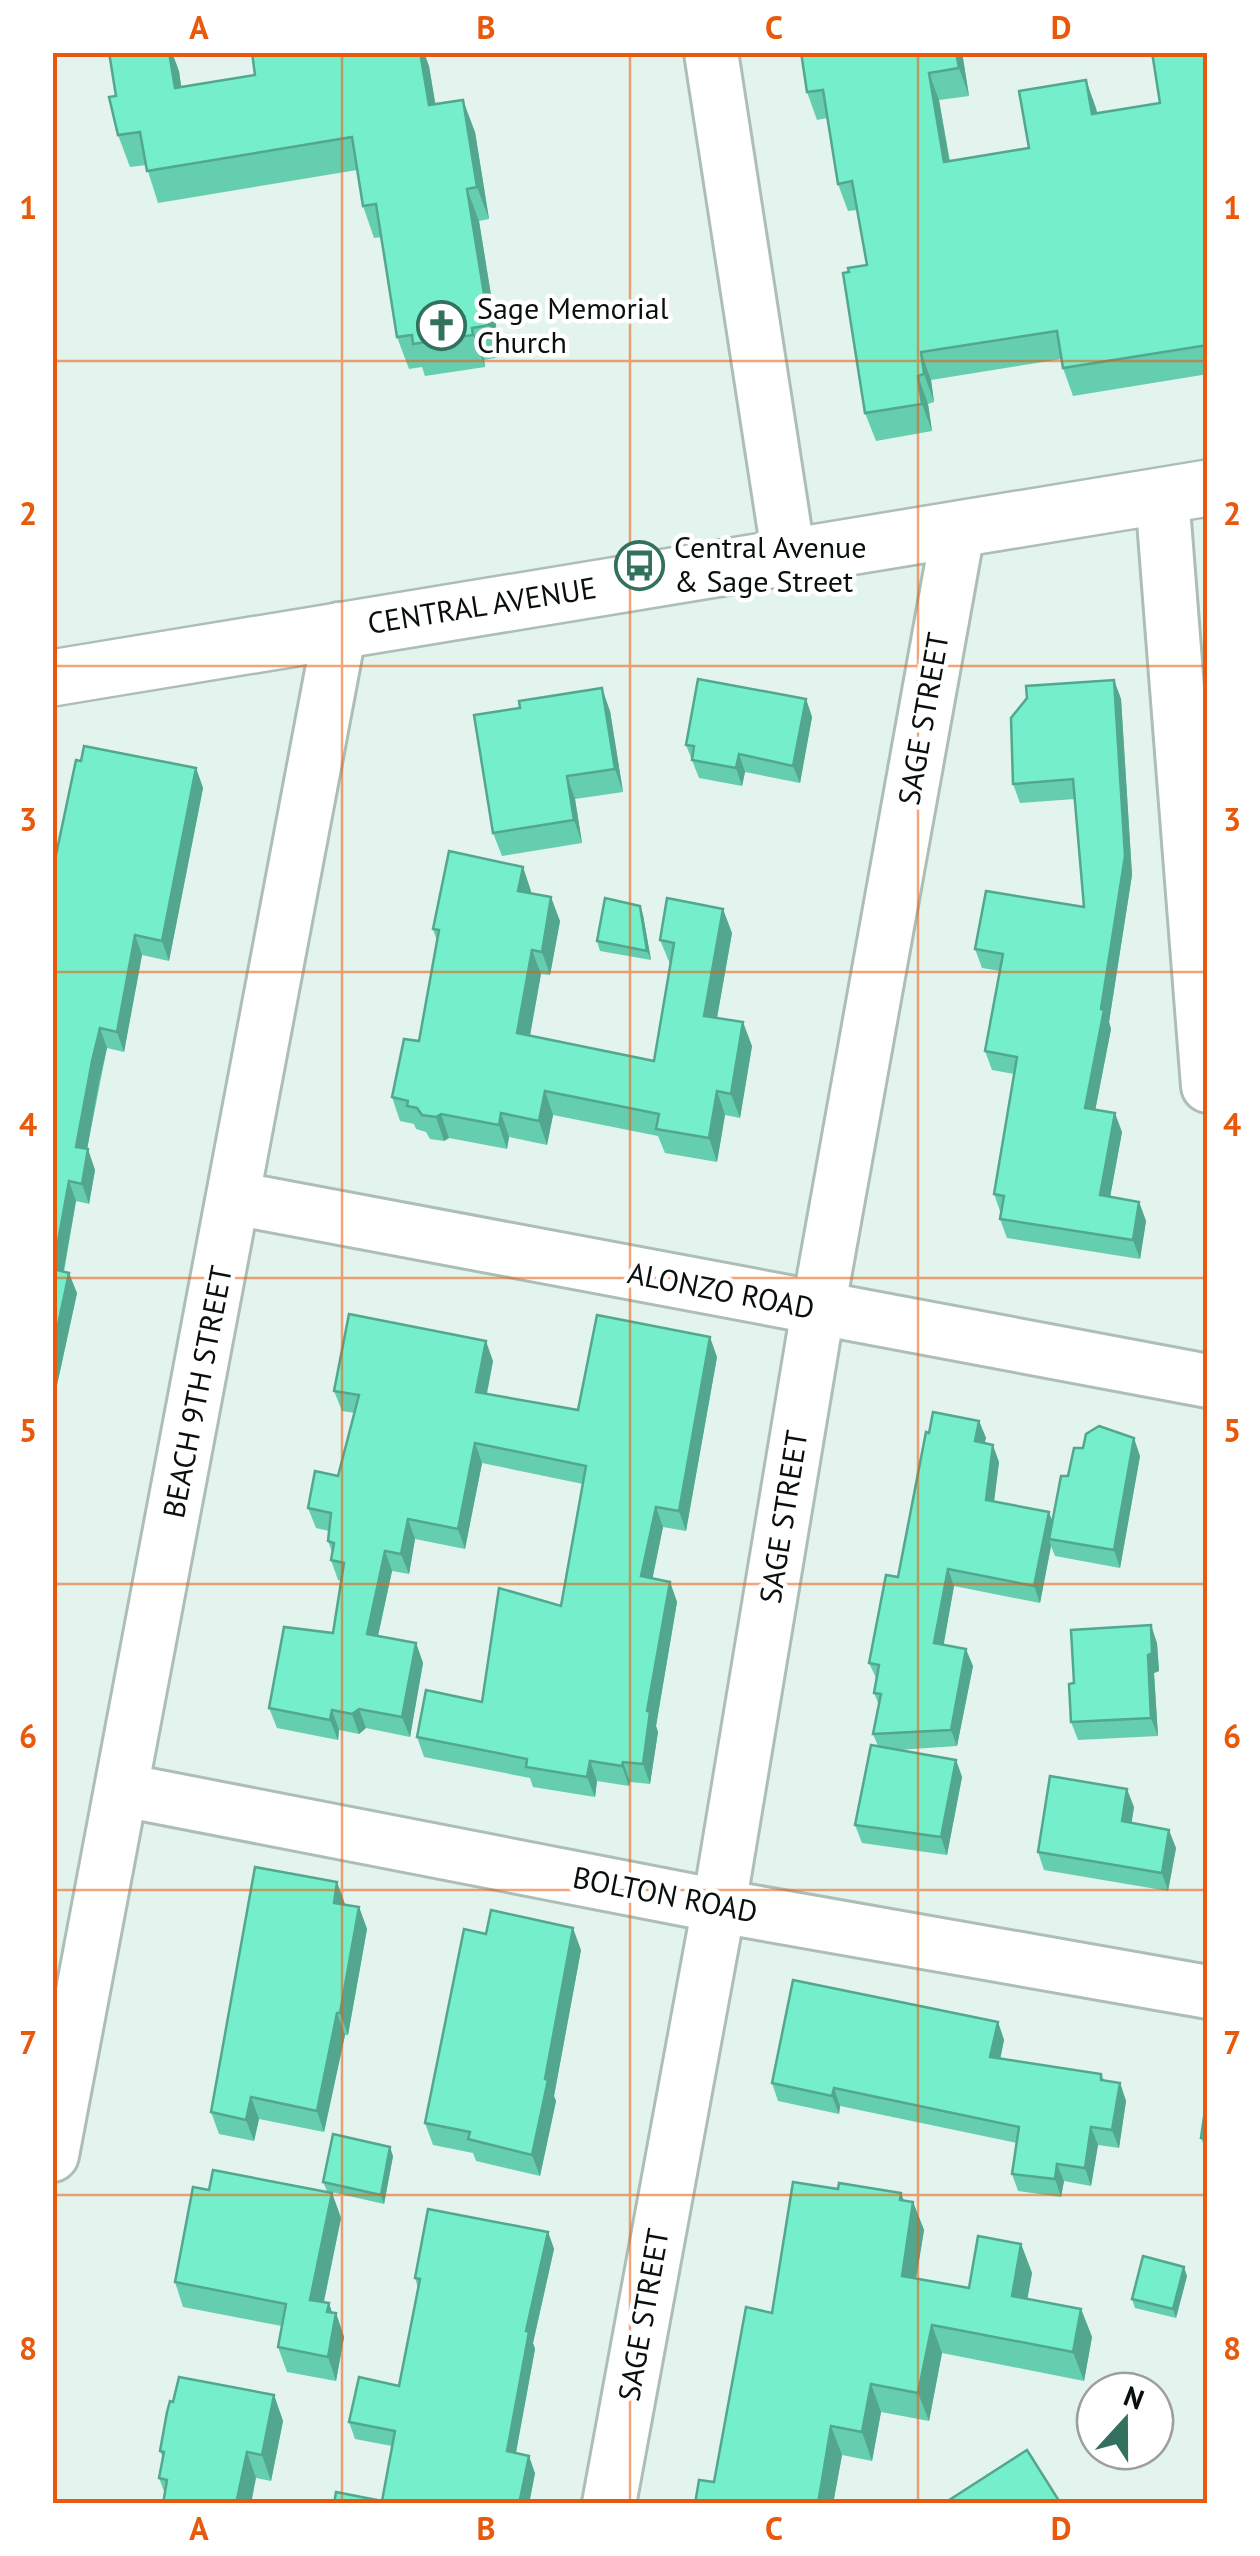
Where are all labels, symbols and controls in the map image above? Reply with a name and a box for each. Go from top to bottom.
text: A [189,6,209,48]
text: B [477,6,495,48]
text: C [765,6,783,48]
text: D [1051,6,1071,48]
text: 1 [19,186,37,228]
text: 1 [1223,186,1241,228]
place label: Sage Memorial Church [477,288,669,361]
church icon: Sage Memorial Church [416,300,468,352]
text: 2 [19,492,37,534]
text: 2 [1223,492,1241,534]
place label: Central Avenue & Sage Street [674,527,866,600]
bus stop icon: Central Avenue & Sage Street [613,539,665,591]
street label: CENTRAL AVENUE [365,567,599,642]
street label: SAGE STREET [888,629,957,808]
text: 3 [19,798,37,840]
text: 3 [1223,798,1241,840]
text: 4 [19,1103,37,1145]
text: 4 [1223,1103,1241,1145]
street label: ALONZO ROAD [625,1252,818,1327]
street label: BEACH 9TH STREET [153,1262,240,1521]
text: 5 [19,1409,37,1451]
text: 5 [1223,1409,1241,1451]
street label: SAGE STREET [750,1427,815,1606]
text: 6 [19,1715,37,1757]
text: 6 [1223,1715,1241,1757]
street label: BOLTON ROAD [570,1857,761,1931]
text: 7 [19,2021,37,2063]
text: 7 [1223,2021,1241,2063]
street label: SAGE STREET [608,2225,677,2404]
text: 8 [19,2327,37,2369]
text: 8 [1223,2327,1241,2369]
north arrow [1075,2371,1175,2471]
text: N [1119,2377,1149,2418]
text: A [189,2507,209,2549]
text: B [477,2507,495,2549]
text: C [765,2507,783,2549]
text: D [1051,2507,1071,2549]

